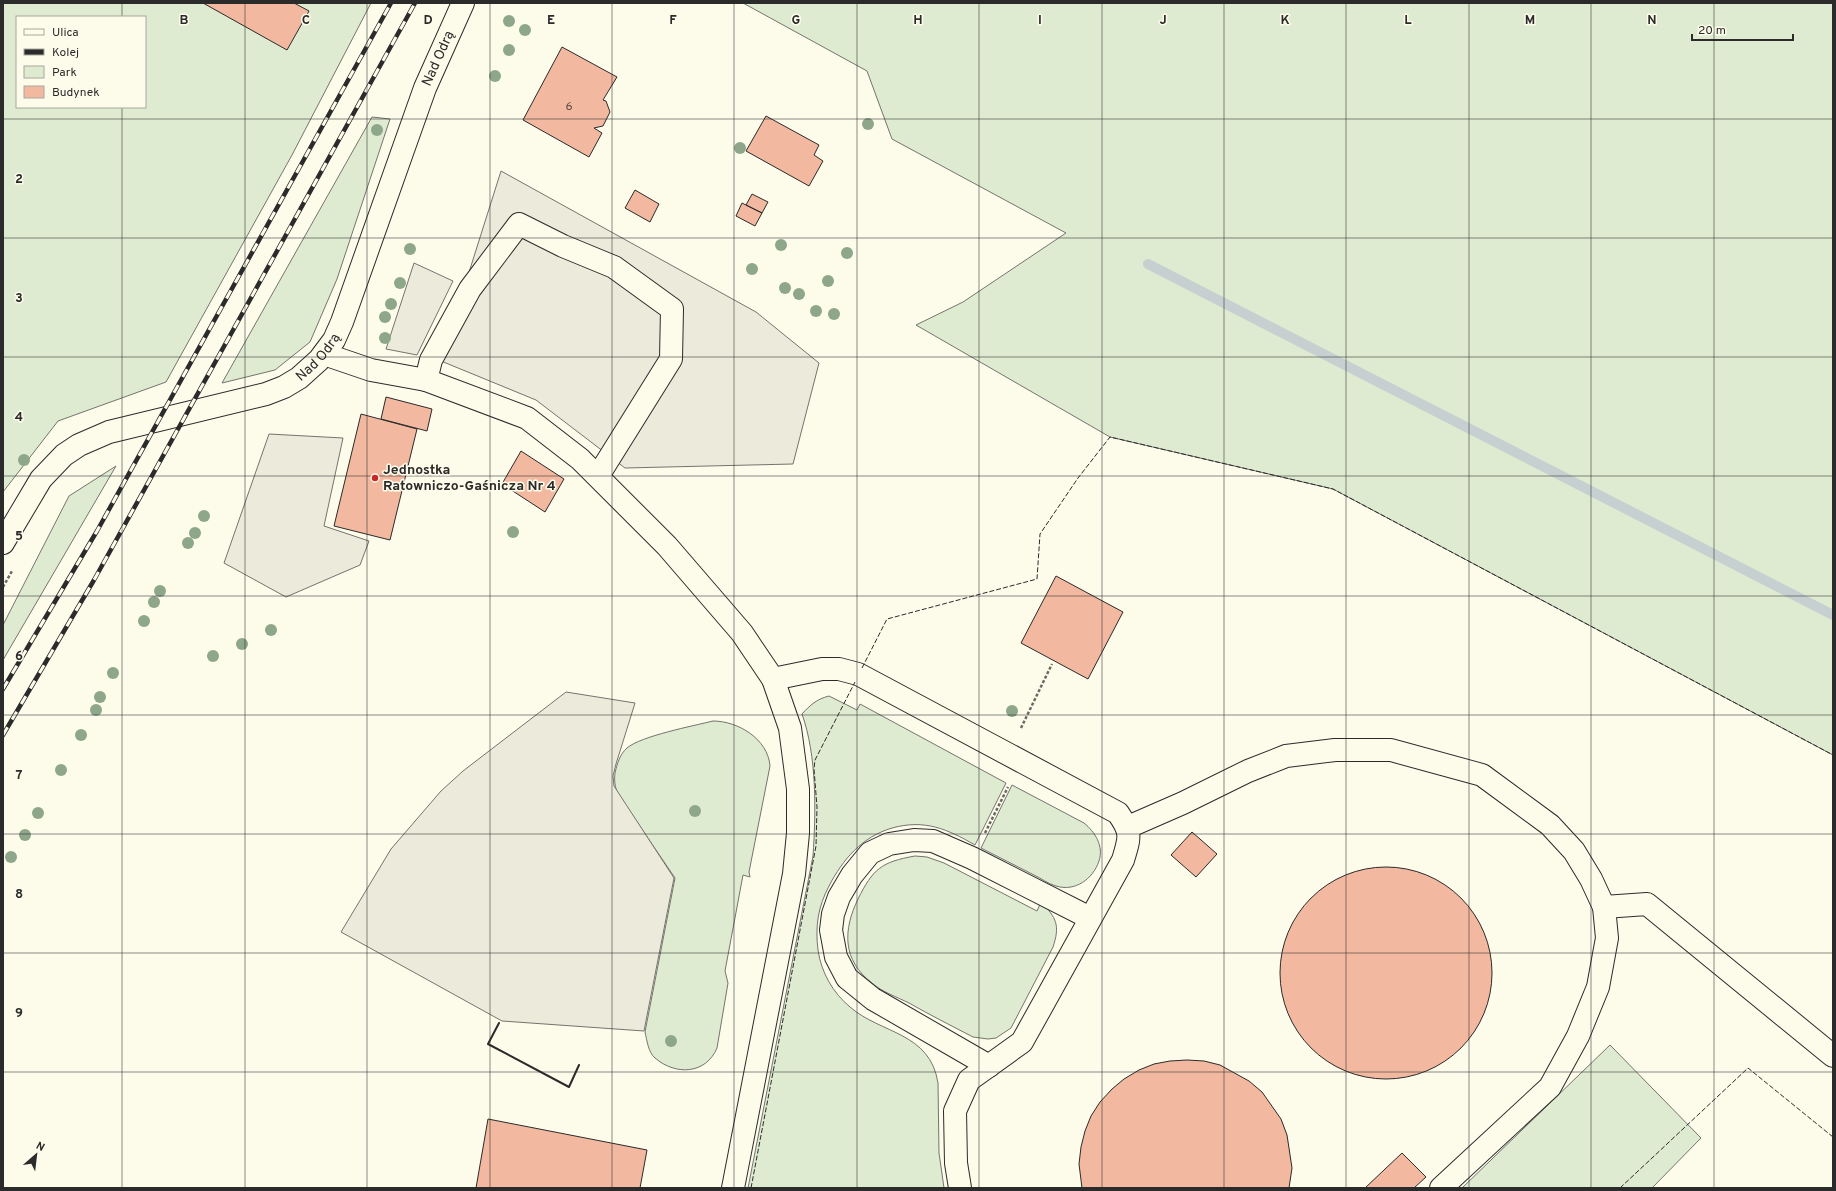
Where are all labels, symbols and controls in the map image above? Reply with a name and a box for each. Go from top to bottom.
text: B [180,13,189,29]
text: C [302,13,310,29]
text: D [423,13,433,29]
text: E [547,13,555,29]
text: F [669,13,677,29]
text: G [792,13,801,29]
text: H [913,13,923,29]
text: I [1038,13,1042,29]
text: J [1159,13,1167,29]
text: K [1280,13,1290,29]
text: L [1404,13,1412,29]
text: M [1525,13,1535,29]
text: N [1647,13,1657,29]
legend [16,16,146,108]
scale bar [1692,16,1793,42]
text: 20 m [1698,23,1726,39]
text: Ulica [52,25,79,41]
street label: Nad Odrą [418,28,458,89]
text: Kolej [52,45,79,61]
text: Park [52,65,77,81]
text: Budynek [52,85,100,101]
house number: 6 [565,99,573,115]
text: 2 [15,172,23,188]
text: 3 [15,291,23,307]
street label: Nad Odrą [292,331,344,385]
text: 4 [15,410,23,426]
place label: Jednostka Ratowniczo-Gaśnicza Nr 4 [383,462,556,495]
marker: Jednostka Ratowniczo-Gaśnicza Nr 4 [370,473,380,483]
text: 5 [15,529,23,545]
text: 6 [15,649,23,665]
text: 7 [16,768,23,784]
text: 8 [15,887,23,903]
text: 9 [15,1006,23,1022]
north arrow [16,1135,56,1175]
text: N [33,1139,47,1155]

